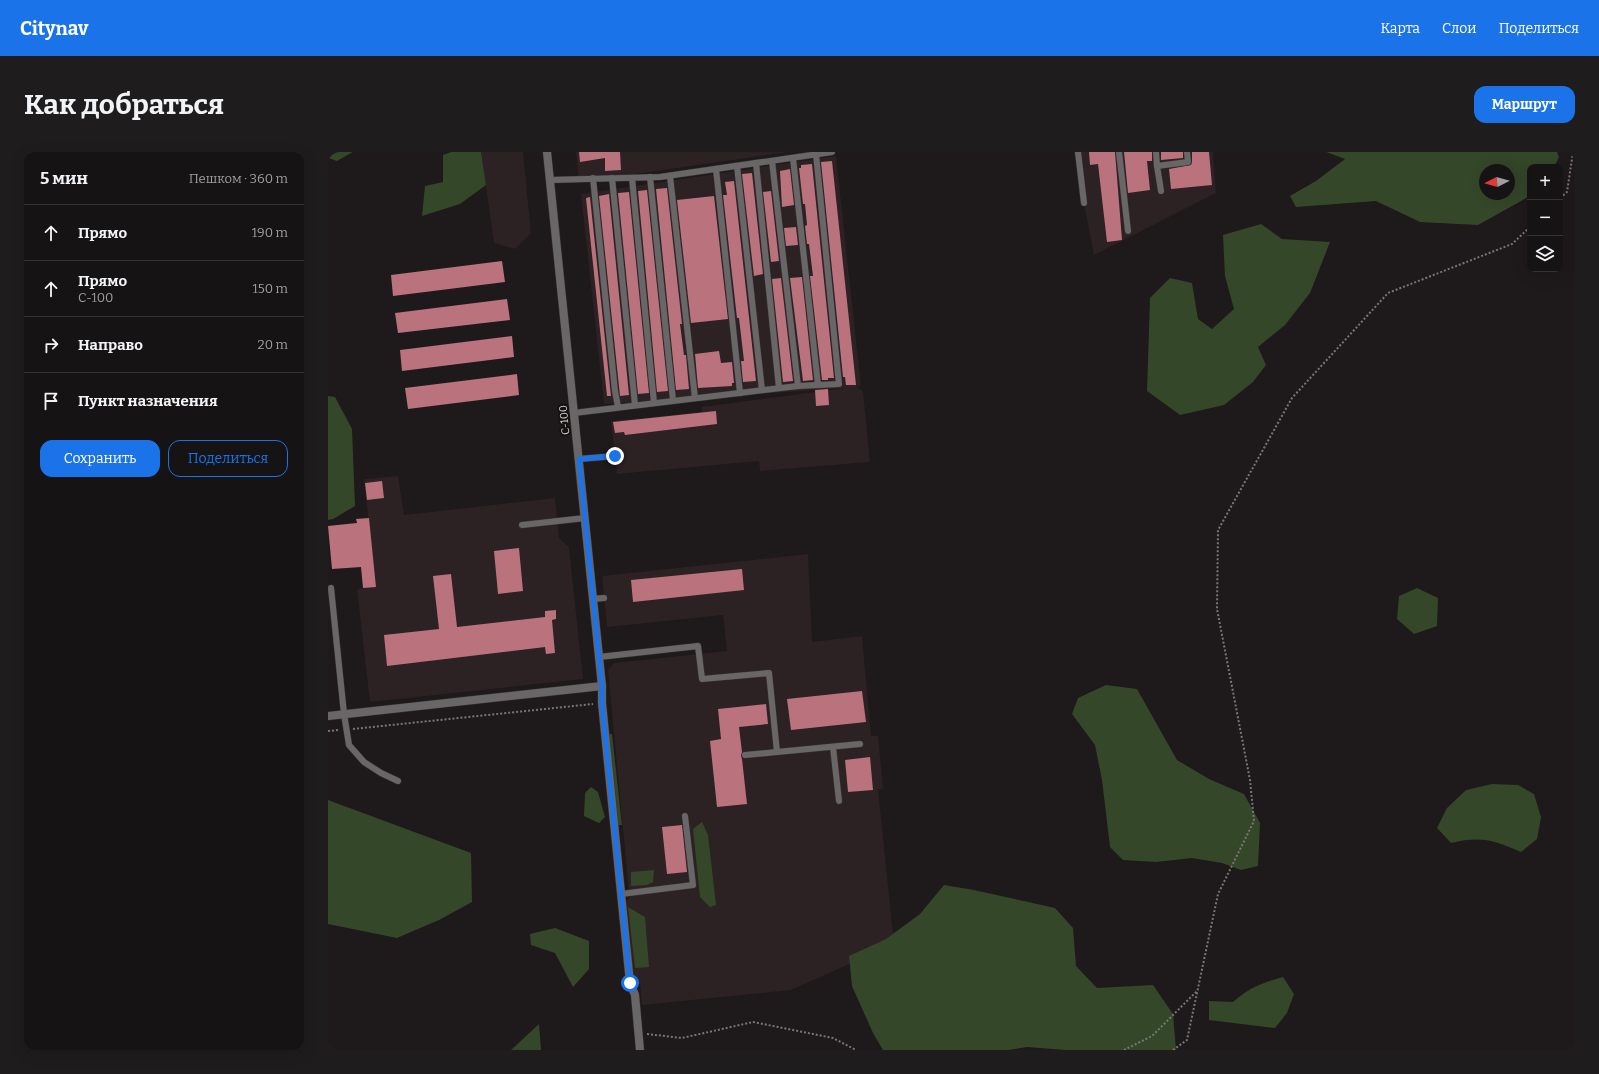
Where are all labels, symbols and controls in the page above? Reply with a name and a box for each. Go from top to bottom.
text: Citynav [20,17,88,40]
text: Карта [1380,20,1420,37]
text: Слои [1442,20,1477,37]
text: Поделиться [1499,20,1579,37]
button: Маршрут [1474,86,1575,123]
text: Как добраться [24,88,224,121]
north arrow [1479,164,1515,200]
map controls [1527,164,1563,272]
button: + [1527,164,1563,200]
text: 5 мин [40,168,88,189]
text: Пешком · 360 m [189,171,288,186]
button: − [1527,200,1563,236]
icon: ahead [40,222,62,244]
text: Прямо [78,224,127,242]
text: 190 m [252,225,288,240]
button: layers [1527,236,1563,272]
text: Прямо [78,272,127,290]
icon: ahead [40,278,62,300]
text: 150 m [252,281,288,296]
text: С-100 [78,290,113,305]
icon: right [40,334,62,356]
text: Направо [78,336,143,354]
text: 20 m [258,337,288,352]
icon: arrive [40,390,62,412]
text: Пункт назначения [78,392,218,410]
street label: С-100 [556,404,573,435]
button: Сохранить [40,440,160,477]
button: Поделиться [168,440,288,477]
route end [606,447,624,465]
route start [621,974,639,992]

